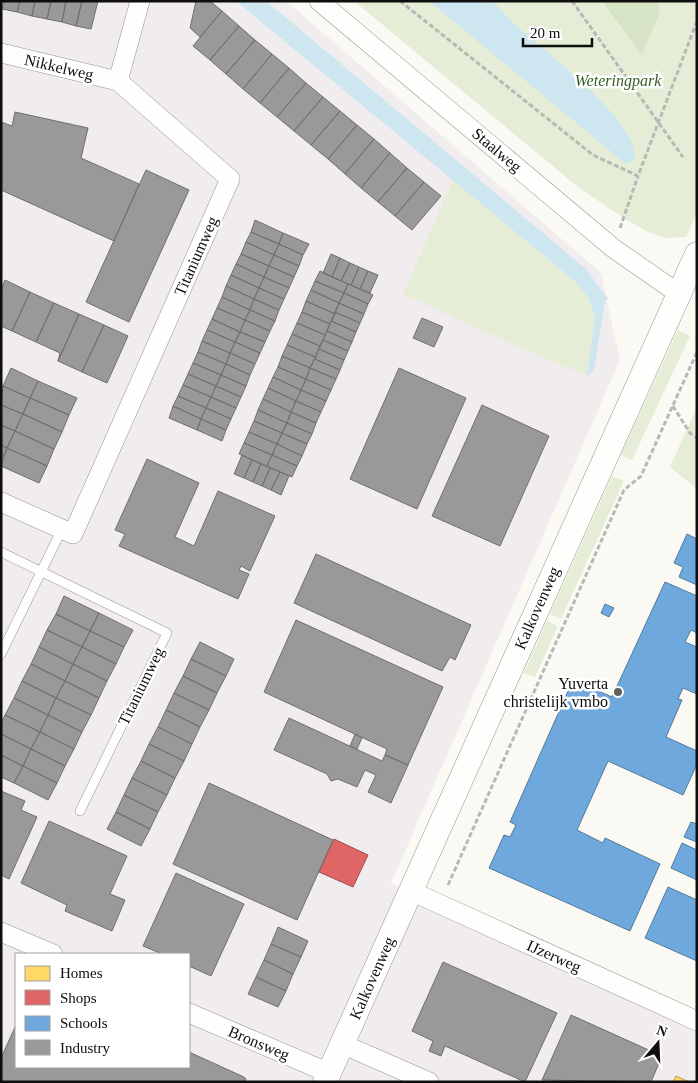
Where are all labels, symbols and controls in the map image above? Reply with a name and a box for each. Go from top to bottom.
scale bar [523,15,592,47]
text: 20 m [530,25,561,41]
street label: Nikkelweg [23,51,95,84]
park label: Weteringpark [575,72,662,90]
street label: Staalweg [468,125,525,176]
street label: Titaniumweg [171,214,222,299]
street label: Kalkovenweg [511,564,564,652]
street label: Titaniumweg [115,644,168,728]
place label: Yuverta christelijk vmbo [504,675,608,711]
marker: Yuverta christelijk vmbo [612,686,624,698]
street label: Kalkovenweg [346,934,399,1022]
street label: IJzerweg [524,936,584,976]
legend [15,953,190,1068]
text: Homes [60,965,103,981]
text: Shops [60,990,97,1006]
text: Schools [60,1015,108,1031]
north arrow [633,1018,683,1068]
street label: Bronsweg [225,1022,292,1064]
text: N [655,1022,669,1040]
text: Industry [60,1040,110,1056]

